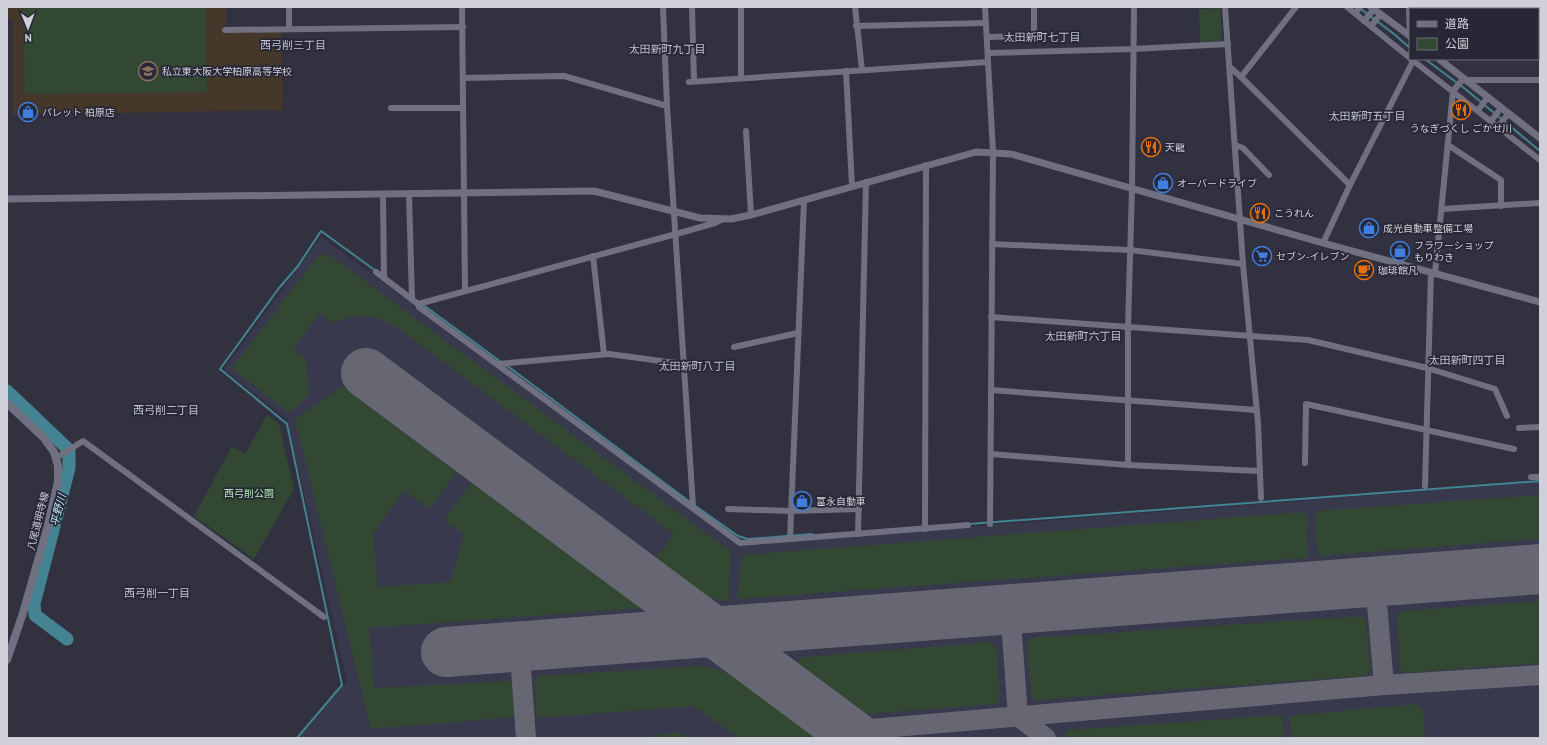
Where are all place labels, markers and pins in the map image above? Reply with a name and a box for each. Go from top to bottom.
school or university icon: 私立東大阪大学柏原高等学校 [137,60,159,82]
place label: 私立東大阪大学柏原高等学校 [162,65,292,78]
restaurant icon: うなぎづくし ごかせ川 [1450,99,1472,121]
shop icon: パレット 柏原店 [17,101,39,123]
place label: パレット 柏原店 [42,106,115,119]
place label: うなぎづくし ごかせ川 [1410,122,1512,135]
restaurant icon: 天龍 [1140,136,1162,158]
place label: 天龍 [1165,141,1185,154]
shop icon: オーバードライブ [1152,172,1174,194]
place label: オーバードライブ [1177,177,1257,190]
restaurant icon: こうれん [1249,202,1271,224]
place label: こうれん [1274,207,1314,220]
shop icon: 成光自動車整備工場 [1358,217,1380,239]
place label: 成光自動車整備工場 [1383,222,1473,235]
place label: フラワーショップ もりわき [1414,239,1494,264]
shop icon: フラワーショップ もりわき [1389,240,1411,262]
supermarket icon: セブン-イレブン [1251,245,1273,267]
place label: セブン-イレブン [1276,250,1350,263]
cafe icon: 珈琲館凡 [1353,259,1375,281]
place label: 珈琲館凡 [1378,264,1418,277]
shop icon: 富永自動車 [791,490,813,512]
place label: 富永自動車 [816,495,866,508]

